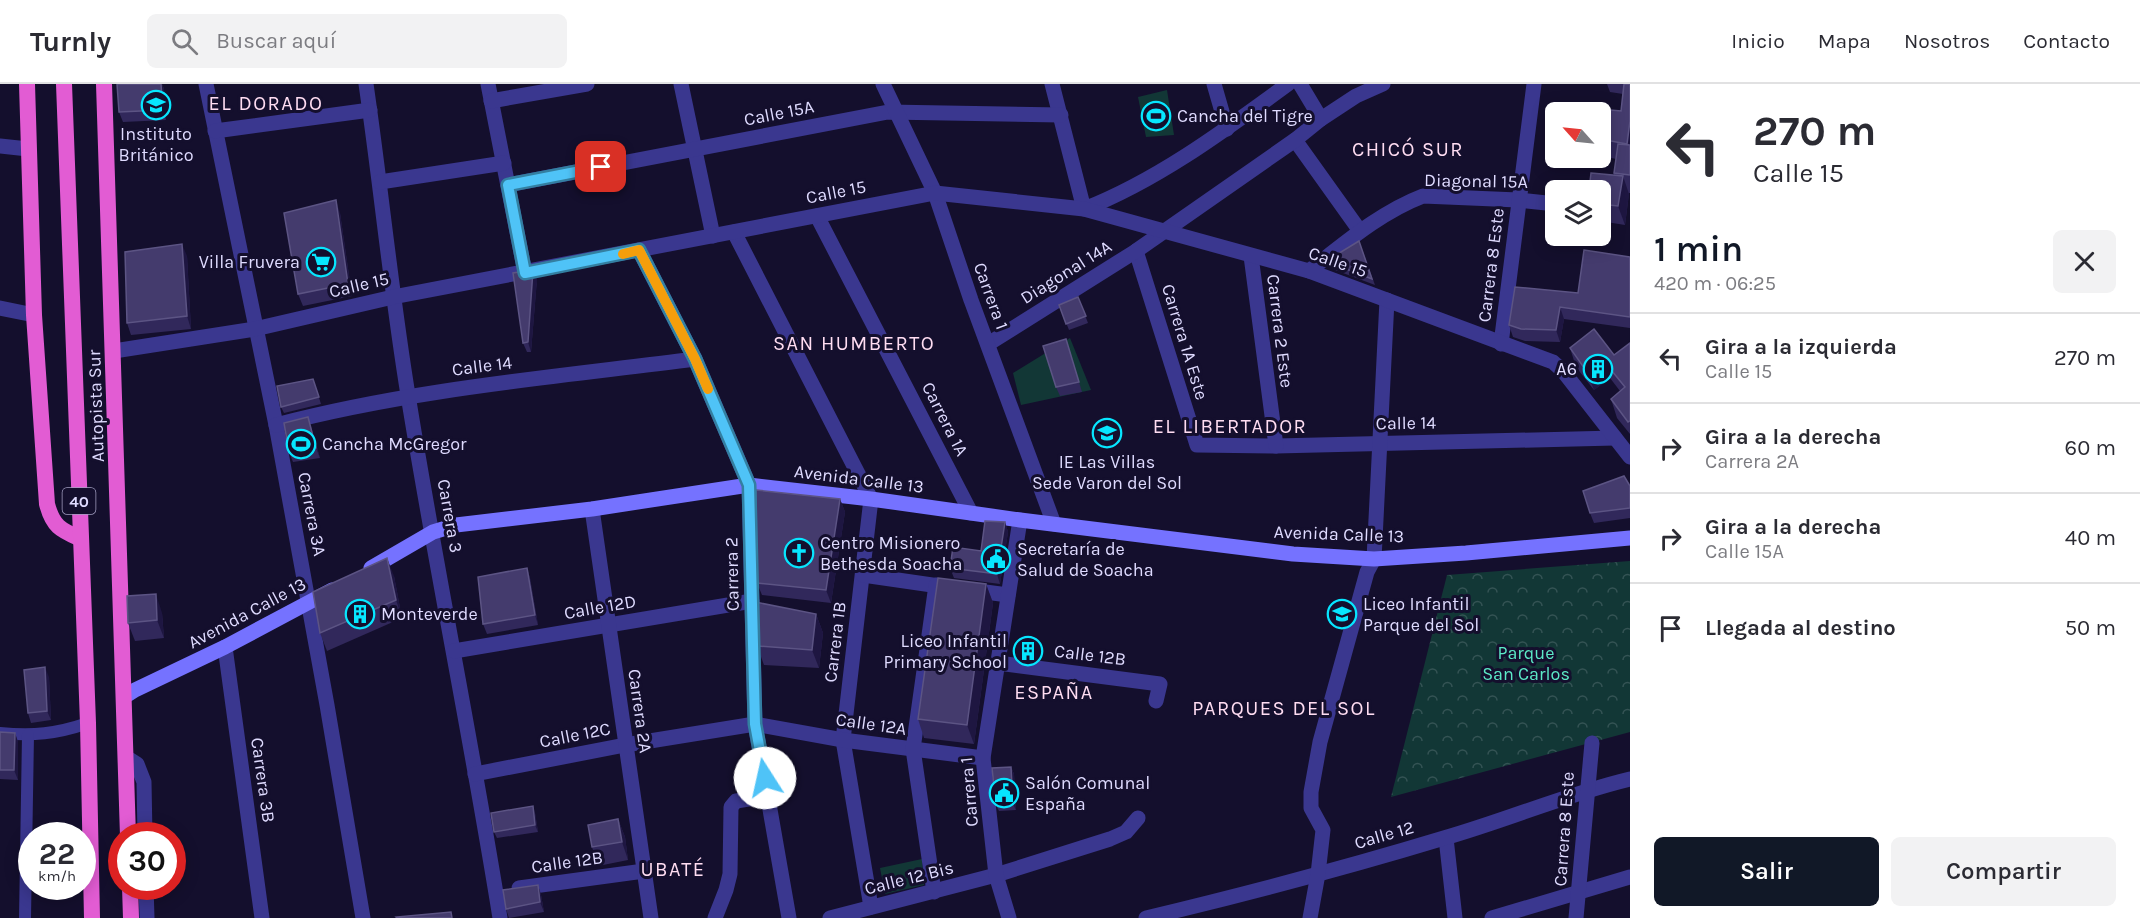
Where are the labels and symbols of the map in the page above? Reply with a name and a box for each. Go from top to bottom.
school or university icon: Instituto Británico [140,89,172,121]
district label: EL DORADO [209,92,323,115]
street label: Calle 15A [742,95,816,131]
sports icon: Cancha del Tigre [1140,100,1172,132]
north arrow [1545,102,1611,168]
place label: Cancha del Tigre [1177,105,1313,127]
place label: Instituto Británico [118,123,194,166]
district label: CHICÓ SUR [1352,137,1464,161]
pin [575,141,626,192]
street label: Diagonal 15A [1424,169,1528,193]
street label: Calle 15 [804,175,868,209]
street label: Carrera 8 Este [1473,207,1509,323]
street label: Diagonal 14A [1016,235,1116,309]
street label: Calle 15 [1306,242,1370,282]
supermarket icon: Villa Fruvera [305,246,337,278]
place label: Villa Fruvera [199,251,300,273]
street label: Carrera 1 [969,259,1013,333]
street label: Calle 15 [327,267,391,303]
street label: Carrera 2 Este [1262,273,1298,389]
street label: Carrera 1A Este [1157,281,1213,403]
district label: SAN HUMBERTO [773,332,935,355]
street label: Autopista Sur [83,349,109,463]
street label: Calle 14 [451,351,513,381]
building icon: A6 [1582,353,1614,385]
place label: A6 [1556,358,1577,380]
street label: Carrera 1A [917,378,973,460]
street label: Calle 14 [1376,411,1436,435]
district label: EL LIBERTADOR [1153,415,1307,438]
school or university icon: IE Las Villas Sede Varon del Sol [1091,417,1123,449]
sports icon: Cancha McGregor [285,428,317,460]
place label: Cancha McGregor [322,433,467,455]
place label: IE Las Villas Sede Varon del Sol [1032,451,1182,494]
street label: Avenida Calle 13 [793,460,925,498]
street label: Carrera 3A [293,470,331,558]
street label: Carrera 3 [433,477,467,555]
road number: 40 [62,488,96,514]
street label: Avenida Calle 13 [1273,521,1405,547]
place label: Centro Misionero Bethesda Soacha [820,532,962,575]
street label: Carrera 2 [720,537,744,611]
church icon: Centro Misionero Bethesda Soacha [783,537,815,569]
place label: Secretaría de Salud de Soacha [1017,538,1154,581]
public building icon: Secretaría de Salud de Soacha [980,543,1012,575]
street label: Avenida Calle 13 [184,573,310,653]
street label: Calle 12D [562,590,638,624]
place label: Liceo Infantil Parque del Sol [1363,593,1479,636]
building icon: Monteverde [344,598,376,630]
school or university icon: Liceo Infantil Parque del Sol [1326,598,1358,630]
street label: Carrera 1B [819,600,851,684]
place label: Monteverde [381,603,478,625]
place label: Liceo Infantil Primary School [884,630,1007,673]
building icon: Liceo Infantil Primary School [1012,635,1044,667]
street label: Calle 12B [1053,640,1127,670]
park label: Parque San Carlos [1482,642,1570,685]
street label: Carrera 2A [623,668,657,754]
district label: ESPAÑA [1014,681,1094,704]
district label: PARQUES DEL SOL [1192,697,1376,720]
street label: Calle 12A [834,708,908,740]
street label: Calle 12C [538,717,612,753]
street label: Carrera 3B [246,736,280,824]
position arrow [733,746,797,810]
street label: Carrera 1 [955,756,983,828]
street label: Carrera 8 Este [1549,771,1579,887]
place label: Salón Comunal España [1025,772,1150,815]
public building icon: Salón Comunal España [988,777,1020,809]
street label: Calle 12 [1352,816,1416,854]
speed limit sign: 30 [108,822,186,900]
street label: Calle 12B [530,846,604,878]
street label: Calle 12 Bis [862,856,956,900]
district label: UBATÉ [641,857,705,881]

